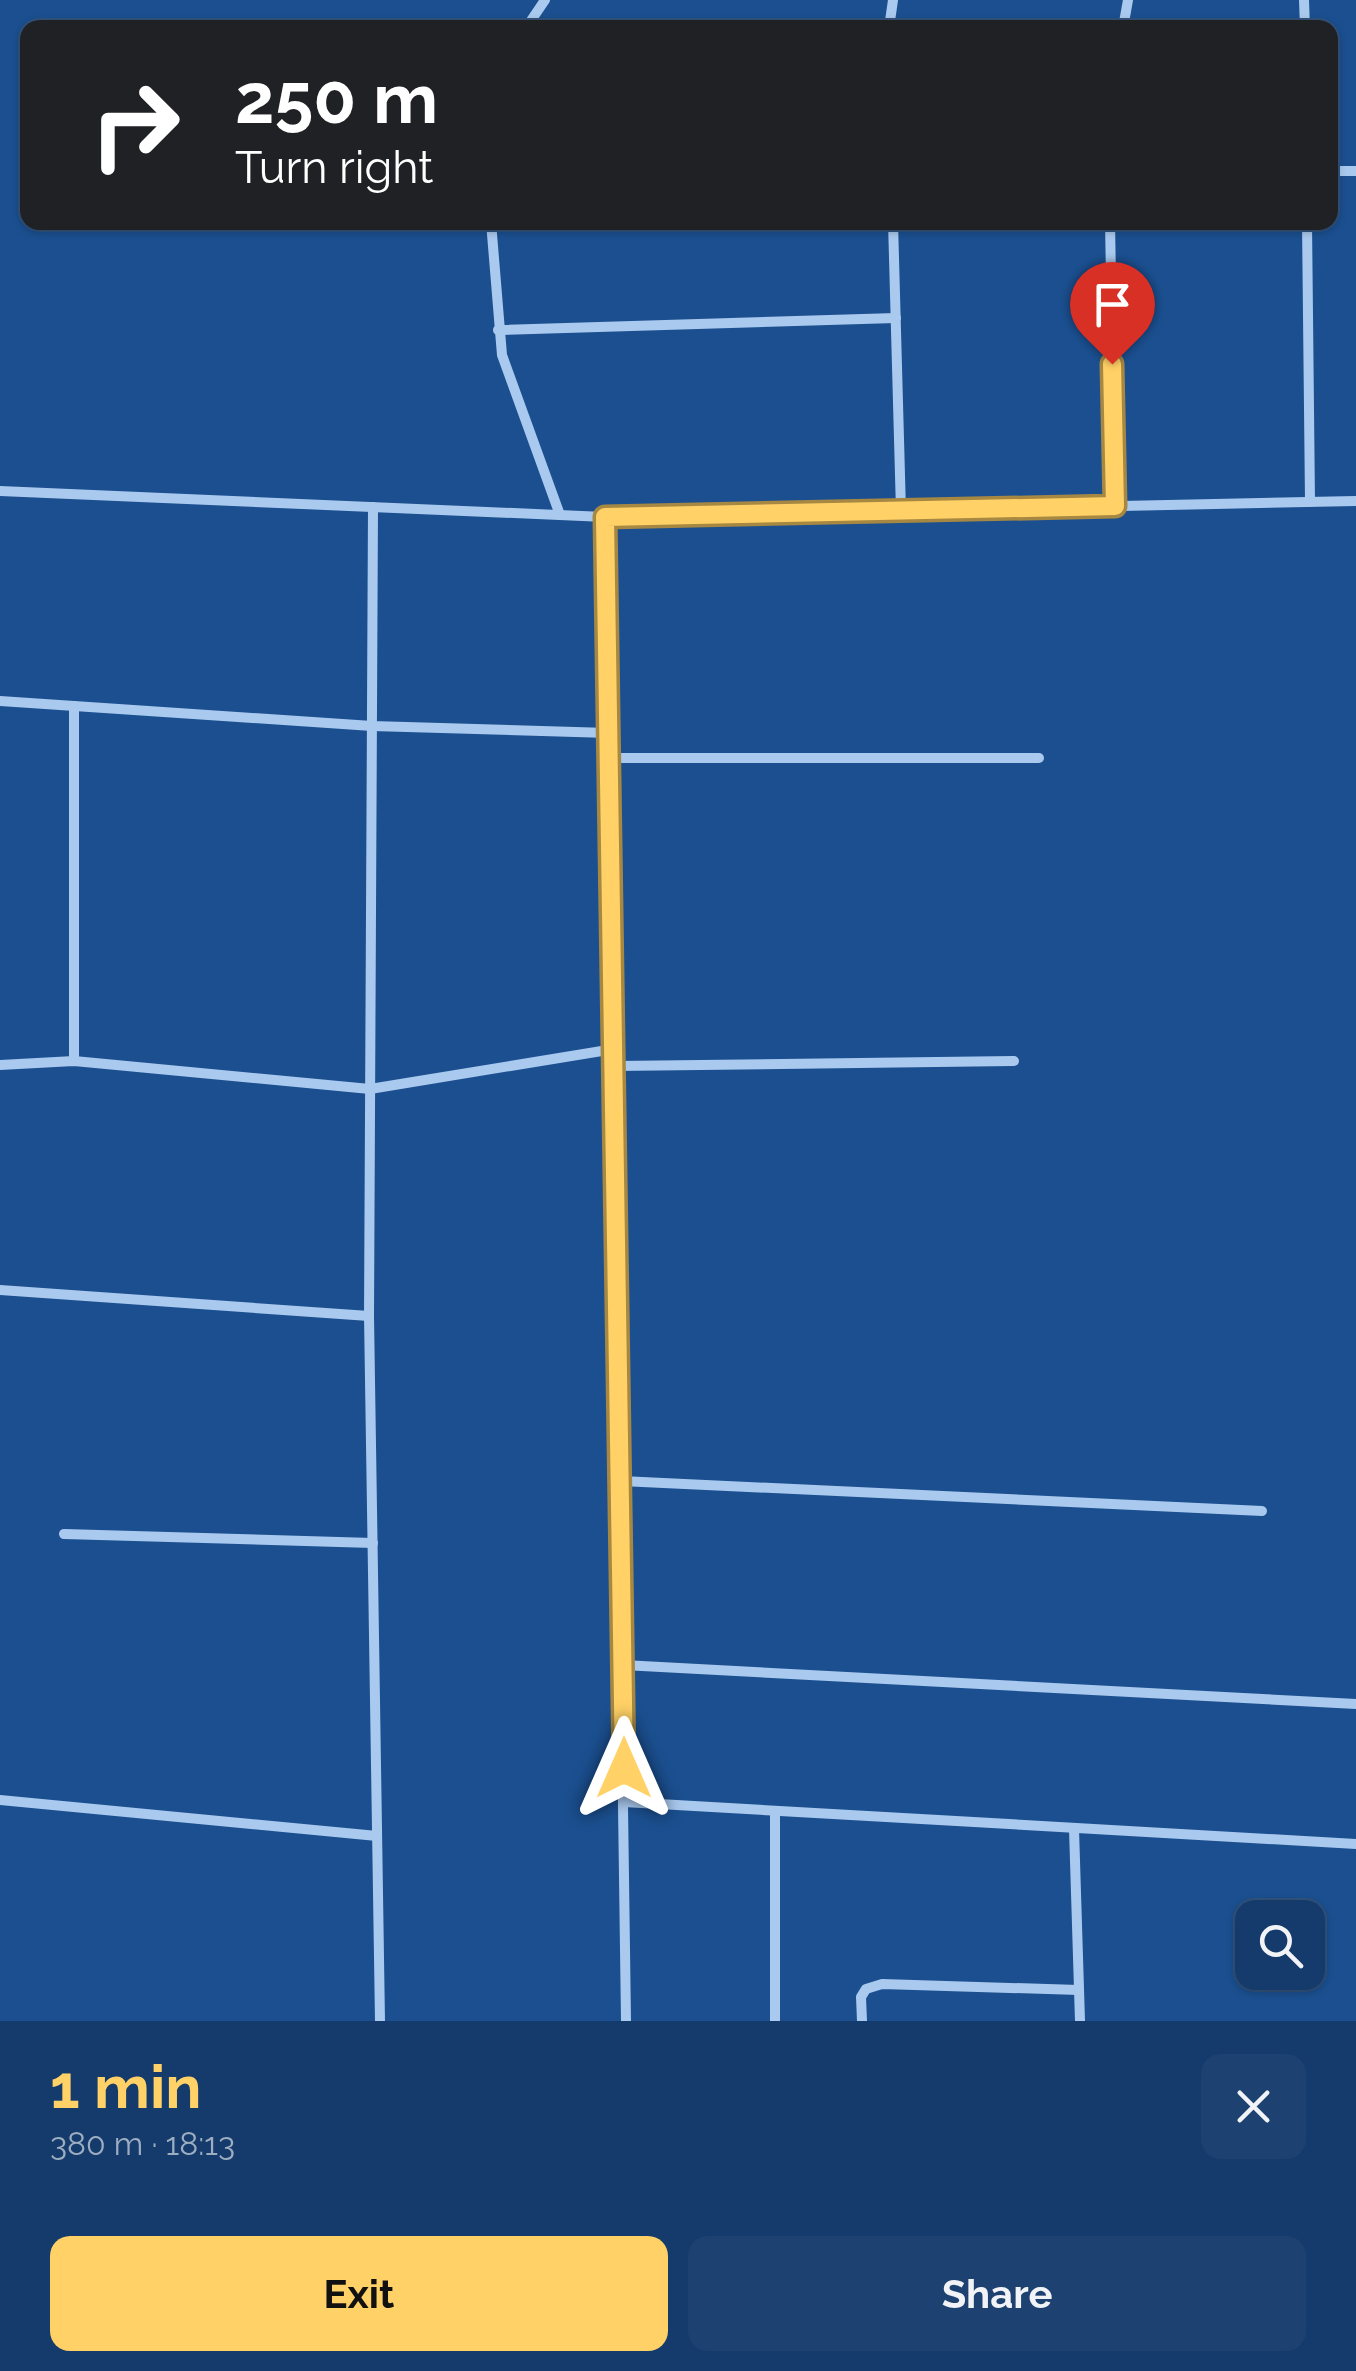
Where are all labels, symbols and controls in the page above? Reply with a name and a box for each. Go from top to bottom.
text: 250 m [235,57,438,139]
icon: right [70,60,200,190]
text: Turn right [235,141,433,194]
pin [1070,262,1155,365]
icon: arrive [1085,277,1140,332]
position arrow [572,1716,676,1820]
map controls [1235,1900,1325,1990]
button: search [1235,1900,1325,1990]
text: 1 min [50,2052,201,2122]
button: close [1201,2054,1306,2159]
text: 380 m · 18:13 [50,2125,235,2162]
button: Exit [50,2236,668,2351]
button: Share [688,2236,1306,2351]

